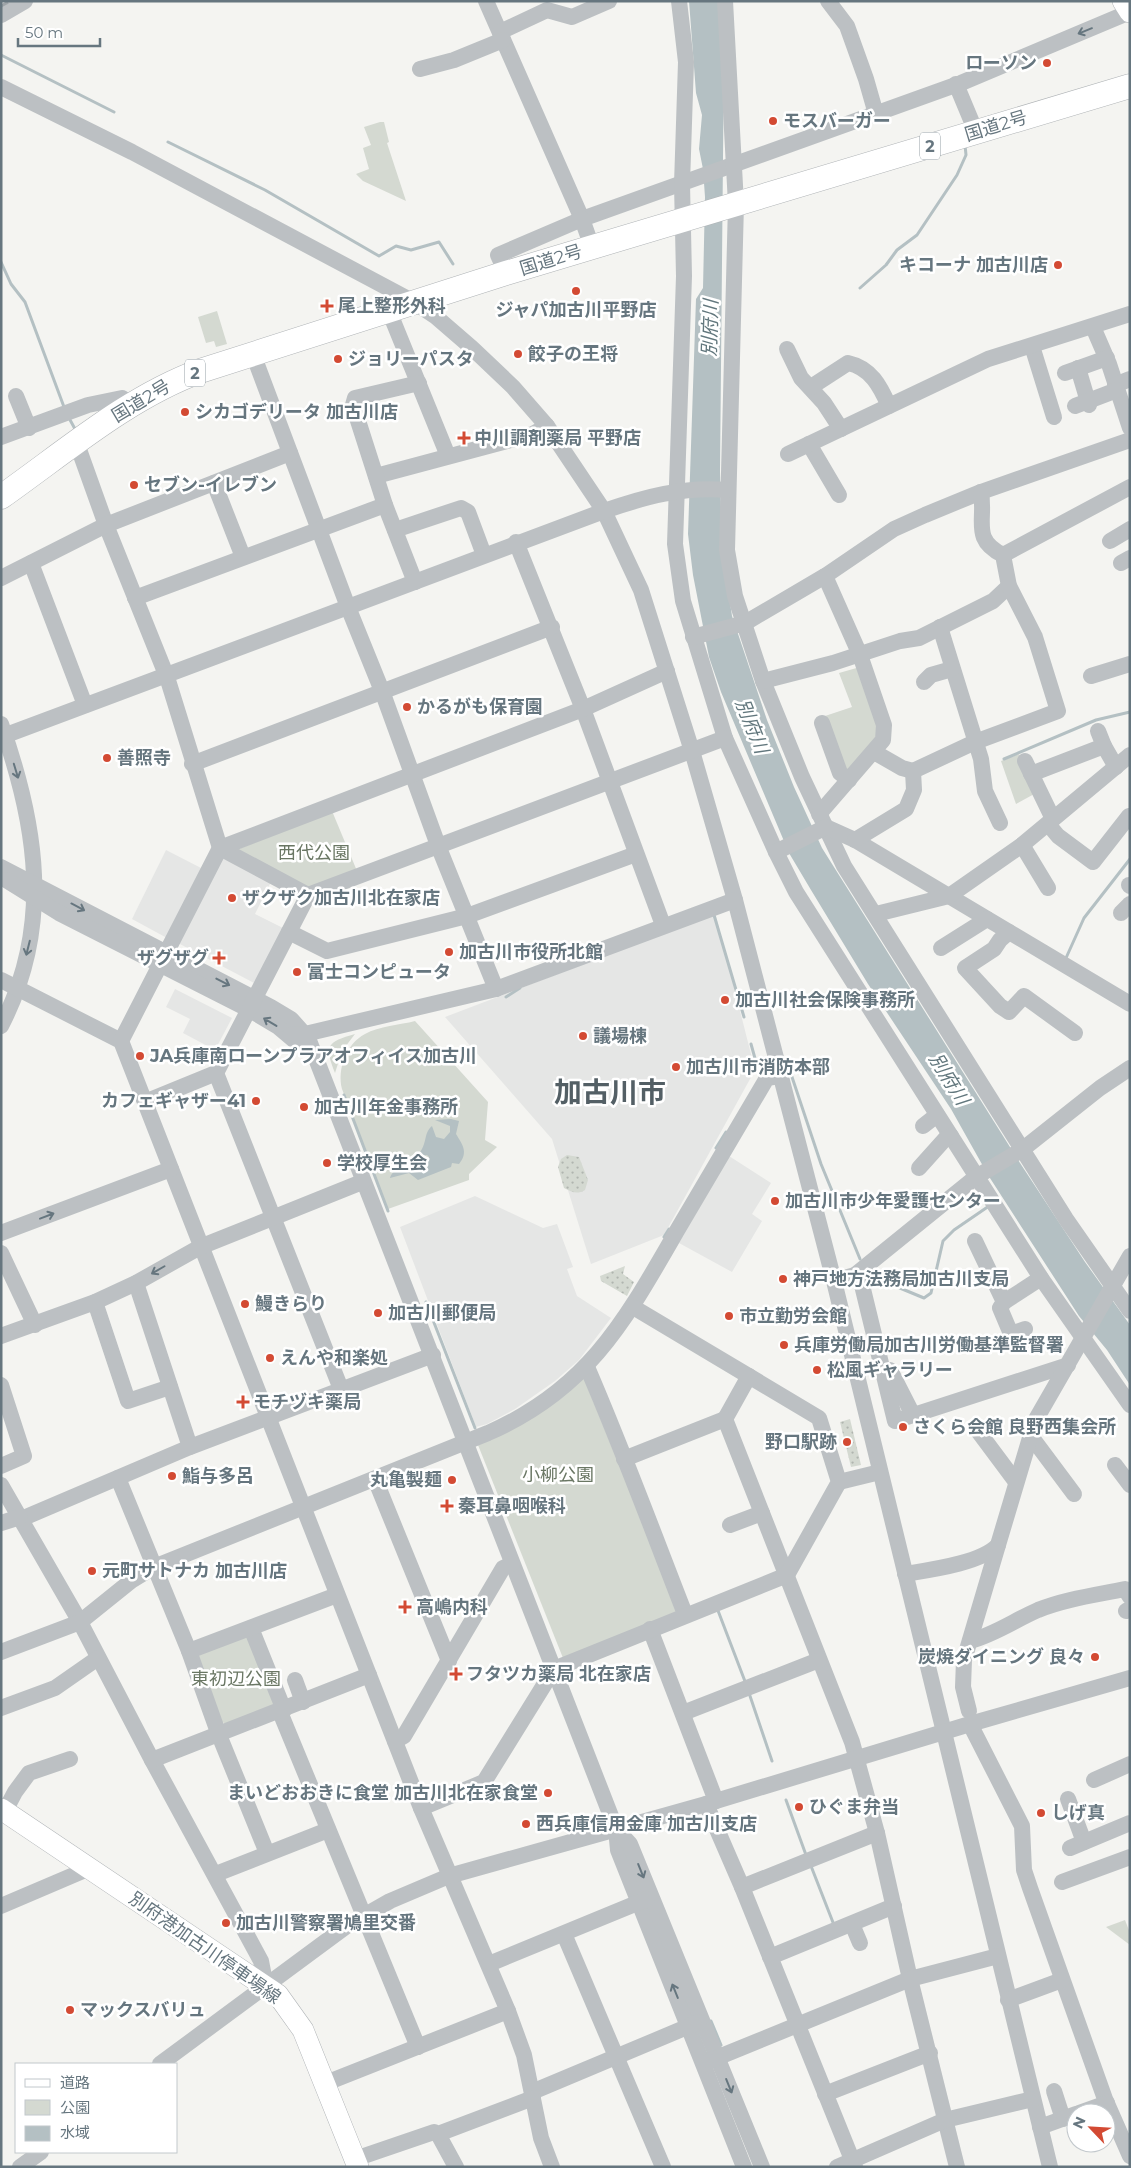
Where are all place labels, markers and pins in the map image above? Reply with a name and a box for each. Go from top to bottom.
place label: ローソン [965,52,1037,74]
marker: ローソン [1041,57,1053,69]
place label: モスバーガー [783,110,891,132]
marker: モスバーガー [767,115,779,127]
place label: キコーナ 加古川店 [899,254,1048,276]
marker: キコーナ 加古川店 [1052,259,1064,271]
marker: ジャパ加古川平野店 [570,285,582,297]
place label: 尾上整形外科 [338,295,446,317]
marker: 尾上整形外科 [320,299,334,313]
place label: ジャパ加古川平野店 [495,299,657,321]
place label: 餃子の王将 [527,343,618,365]
place label: ジョリーパスタ [348,348,474,370]
marker: 餃子の王将 [512,348,524,360]
marker: ジョリーパスタ [332,353,344,365]
place label: シカゴデリータ 加古川店 [195,401,398,423]
marker: シカゴデリータ 加古川店 [179,406,191,418]
place label: 中川調剤薬局 平野店 [474,427,641,449]
marker: 中川調剤薬局 平野店 [458,432,470,444]
place label: セブン-イレブン [144,474,277,496]
marker: セブン-イレブン [128,479,140,491]
place label: かるがも保育園 [417,696,543,718]
marker: かるがも保育園 [401,701,413,713]
place label: 善照寺 [117,747,171,769]
marker: 善照寺 [101,752,113,764]
place label: ザクザク加古川北在家店 [242,887,440,909]
marker: ザクザク加古川北在家店 [226,892,238,904]
place label: 加古川市役所北館 [459,941,603,963]
marker: 加古川市役所北館 [443,946,455,958]
place label: ザグザグ [137,947,209,969]
marker: ザグザグ [213,952,225,964]
place label: 富士コンピュータ [307,961,451,983]
marker: 富士コンピュータ [291,966,303,978]
place label: 加古川社会保険事務所 [735,989,915,1011]
marker: 加古川社会保険事務所 [719,994,731,1006]
place label: 議場棟 [593,1025,647,1047]
marker: 議場棟 [577,1030,589,1042]
place label: JA兵庫南ローンプラアオフィイス加古川 [149,1045,477,1067]
marker: JA兵庫南ローンプラアオフィイス加古川 [134,1050,146,1062]
place label: 加古川市消防本部 [686,1056,830,1078]
marker: 加古川市消防本部 [670,1061,682,1073]
place label: カフェギャザー41 [101,1090,246,1112]
marker: カフェギャザー41 [250,1095,262,1107]
place label: 加古川年金事務所 [314,1096,458,1118]
marker: 加古川年金事務所 [298,1101,310,1113]
place label: 学校厚生会 [337,1152,427,1174]
marker: 学校厚生会 [321,1157,333,1169]
place label: 加古川市少年愛護センター [785,1190,1001,1212]
marker: 加古川市少年愛護センター [769,1195,781,1207]
place label: 神戸地方法務局加古川支局 [793,1268,1009,1290]
marker: 神戸地方法務局加古川支局 [777,1273,789,1285]
place label: 鰻きらり [255,1293,327,1315]
marker: 鰻きらり [239,1298,251,1310]
place label: 加古川郵便局 [388,1302,496,1324]
place label: 市立勤労会館 [739,1305,847,1327]
marker: 加古川郵便局 [372,1307,384,1319]
marker: 市立勤労会館 [723,1310,735,1322]
place label: 兵庫労働局加古川労働基準監督署 [794,1334,1064,1356]
marker: 兵庫労働局加古川労働基準監督署 [778,1339,790,1351]
place label: えんや和楽処 [280,1347,388,1369]
marker: えんや和楽処 [264,1352,276,1364]
place label: 松風ギャラリー [827,1359,953,1381]
marker: 松風ギャラリー [811,1364,823,1376]
place label: モチヅキ薬局 [253,1391,361,1413]
marker: モチヅキ薬局 [237,1396,249,1408]
place label: さくら会館 良野西集会所 [913,1416,1116,1438]
marker: さくら会館 良野西集会所 [897,1421,909,1433]
place label: 野口駅跡 [765,1431,837,1453]
marker: 野口駅跡 [841,1436,853,1448]
place label: 鮨与多呂 [182,1465,254,1487]
place label: 丸亀製麺 [370,1469,442,1491]
marker: 鮨与多呂 [166,1470,178,1482]
marker: 丸亀製麺 [446,1474,458,1486]
place label: 秦耳鼻咽喉科 [458,1495,566,1517]
marker: 秦耳鼻咽喉科 [440,1499,454,1513]
place label: 元町サトナカ 加古川店 [102,1560,287,1582]
marker: 元町サトナカ 加古川店 [86,1565,98,1577]
place label: 高嶋内科 [416,1596,488,1618]
marker: 高嶋内科 [398,1600,412,1614]
place label: 炭焼ダイニング 良々 [918,1646,1085,1668]
marker: 炭焼ダイニング 良々 [1089,1651,1101,1663]
place label: フタツカ薬局 北在家店 [466,1663,651,1685]
marker: フタツカ薬局 北在家店 [450,1668,462,1680]
place label: まいどおおきに食堂 加古川北在家食堂 [227,1782,538,1804]
marker: まいどおおきに食堂 加古川北在家食堂 [542,1787,554,1799]
place label: ひぐま弁当 [809,1796,899,1818]
marker: ひぐま弁当 [793,1801,805,1813]
place label: しげ真 [1051,1802,1105,1824]
marker: しげ真 [1035,1807,1047,1819]
place label: 西兵庫信用金庫 加古川支店 [536,1813,757,1835]
marker: 西兵庫信用金庫 加古川支店 [520,1818,532,1830]
place label: 加古川警察署鳩里交番 [236,1912,416,1934]
marker: 加古川警察署鳩里交番 [220,1917,232,1929]
place label: マックスバリュ [80,1999,205,2021]
marker: マックスバリュ [64,2004,76,2016]

